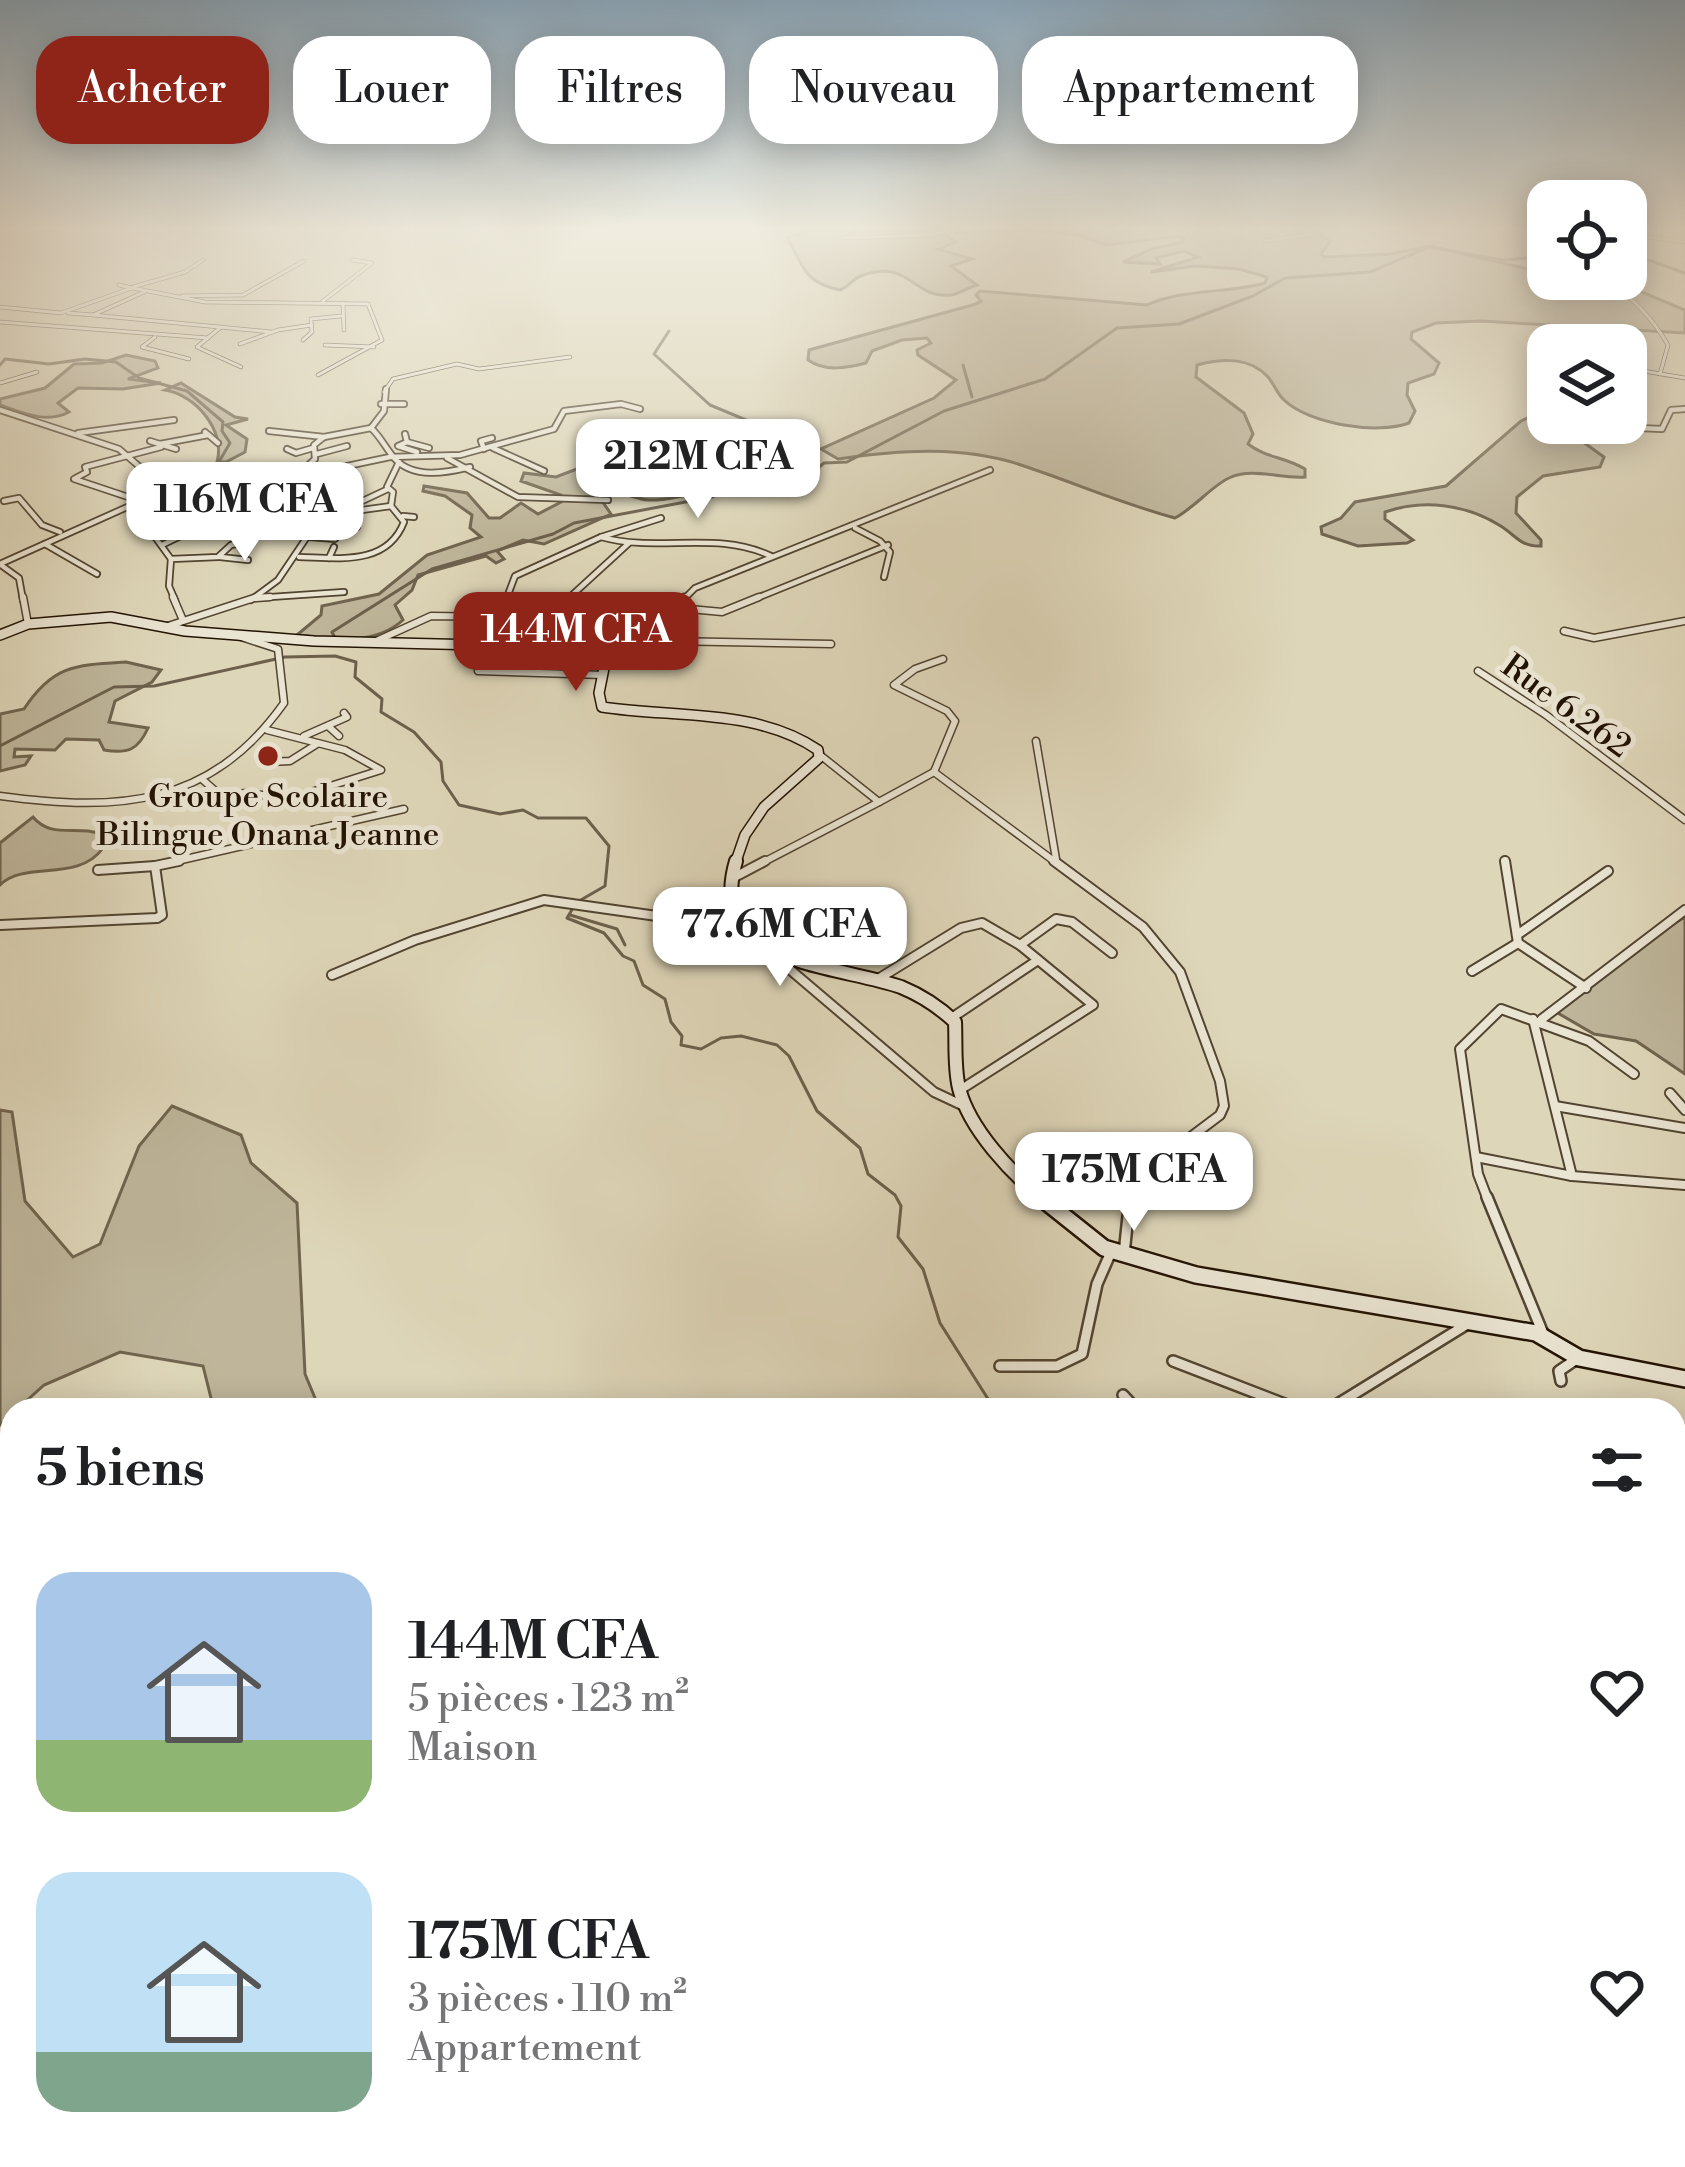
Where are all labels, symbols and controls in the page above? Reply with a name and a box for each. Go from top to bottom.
chip: Acheter [36,36,269,144]
chip: Louer [293,36,491,144]
chip: Filtres [515,36,725,144]
chip: Nouveau [749,36,998,144]
chip: Appartement [1022,36,1358,144]
map controls [1527,180,1647,444]
button: locate [1527,180,1647,300]
button: layers [1527,324,1647,444]
pin: 212M CFA [574,419,822,521]
text: 212M CFA [603,433,793,482]
pin: 116M CFA [121,462,369,564]
text: 116M CFA [153,476,337,525]
pin: 144M CFA [452,592,700,694]
text: 144M CFA [480,606,672,655]
street label: Rue 6.262 [1493,646,1638,768]
marker: Groupe Scolaire Bilingue Onana Jeanne [255,743,281,769]
place label: Groupe Scolaire Bilingue Onana Jeanne [96,777,439,856]
pin: 77.6M CFA [643,887,917,989]
text: 77.6M CFA [680,901,880,950]
pin: 175M CFA [1010,1132,1258,1234]
text: 175M CFA [1042,1146,1226,1195]
icon: filters [1584,1437,1650,1503]
text: 5 biens [36,1438,205,1502]
text: 144M CFA [408,1611,658,1675]
icon: home [132,1620,276,1764]
icon: heart [1584,1659,1650,1725]
text: 5 pièces · 123 m² [408,1675,689,1724]
text: Maison [408,1724,537,1773]
text: 175M CFA [408,1911,649,1975]
icon: home [132,1920,276,2064]
icon: heart [1584,1959,1650,2025]
text: 3 pièces · 110 m² [408,1975,687,2024]
text: Appartement [408,2024,642,2073]

